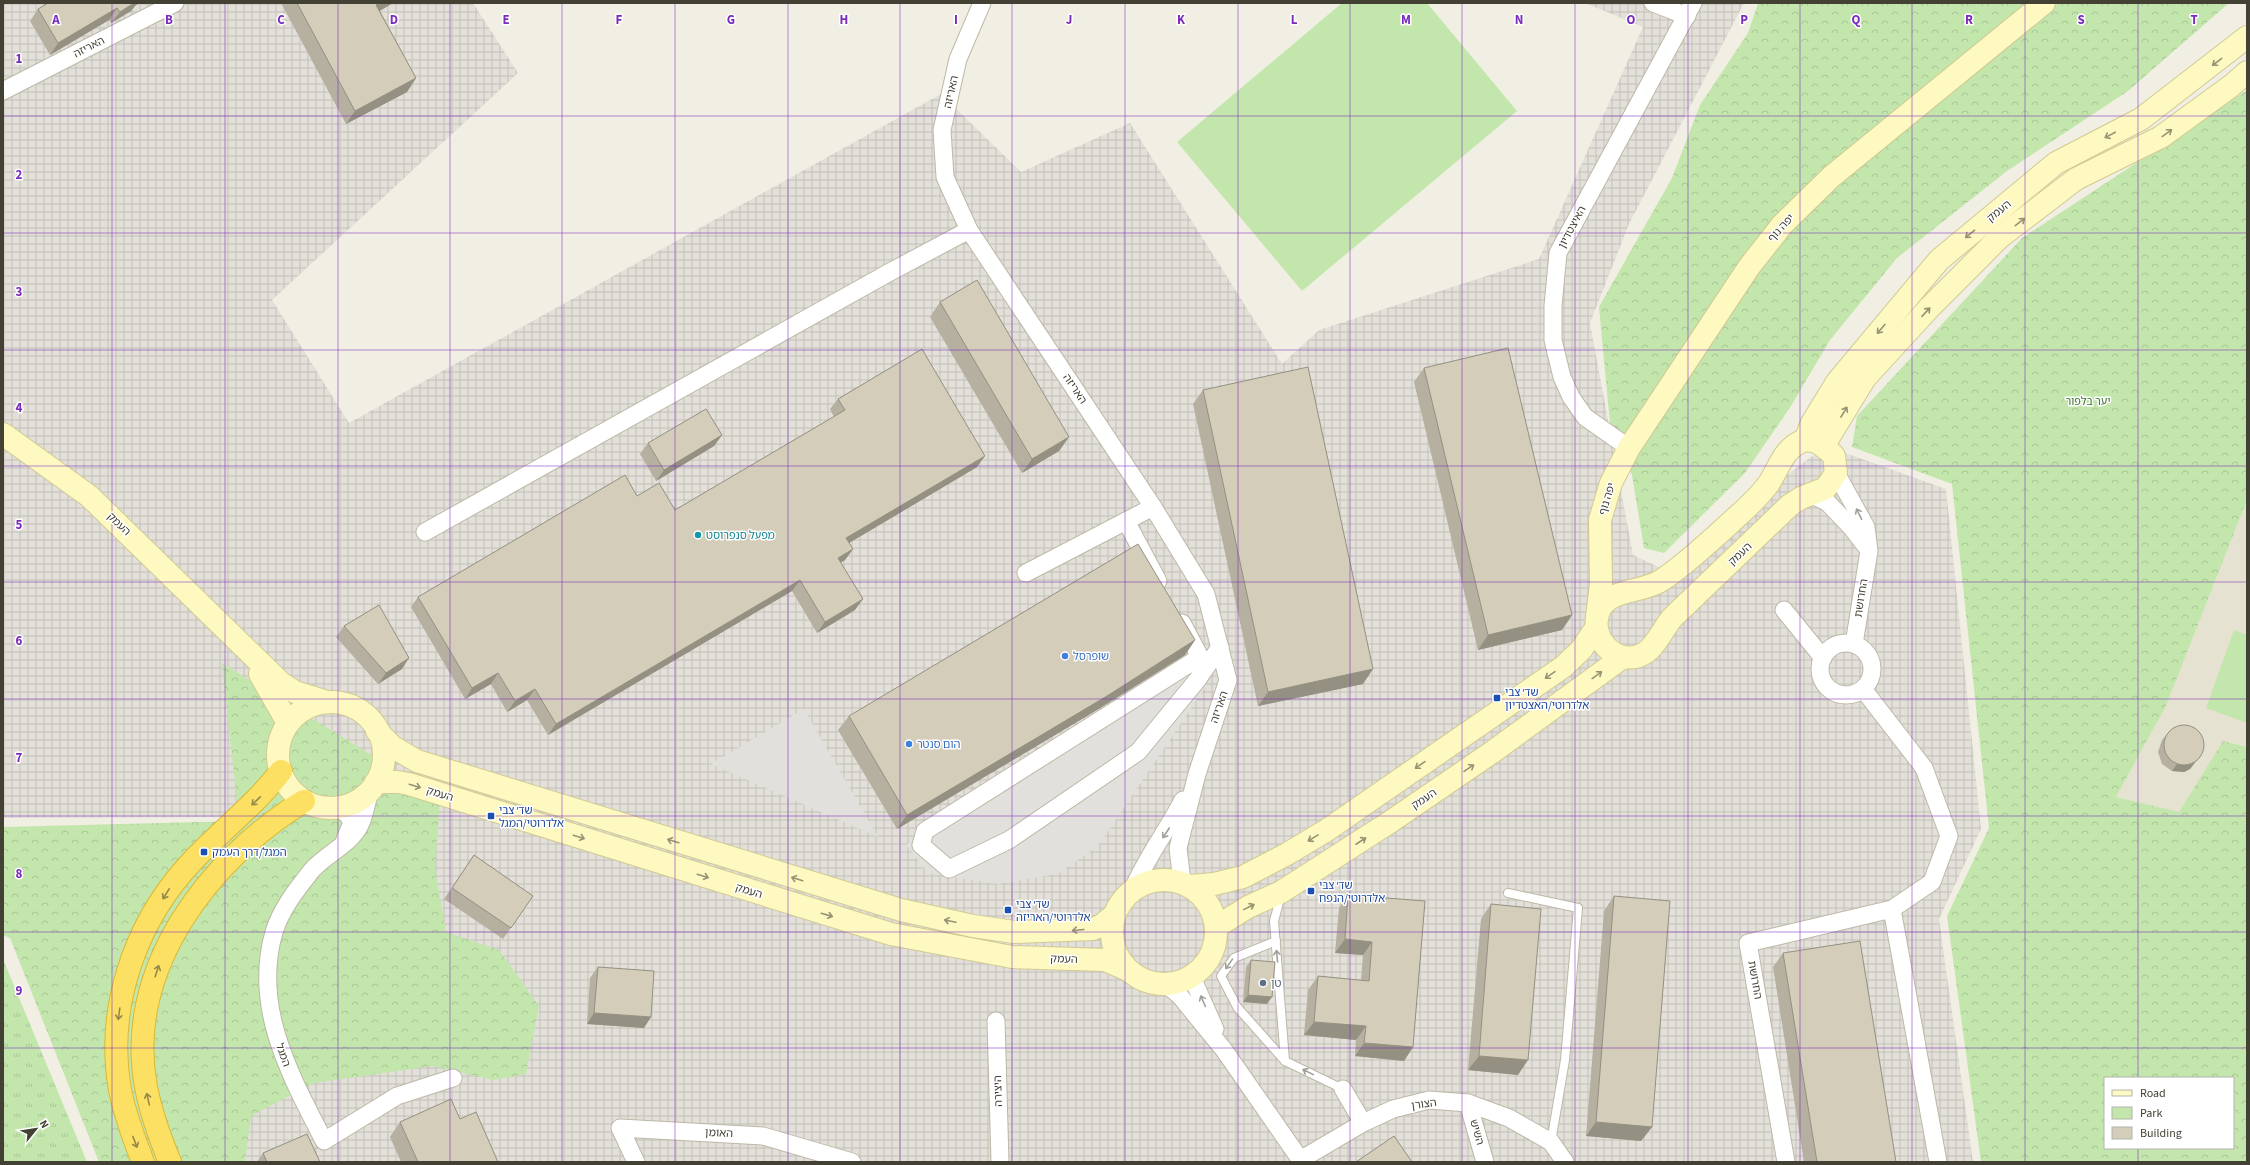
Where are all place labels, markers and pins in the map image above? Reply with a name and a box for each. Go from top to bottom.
place label: מפעל סנפרוסט [706,528,775,543]
marker: מפעל סנפרוסט [693,530,703,540]
place label: שופרסל [1073,649,1109,664]
marker: שופרסל [1060,651,1070,661]
place label: שד׳ צבי אלדרוטי/האצטדיון [1505,685,1589,713]
marker: שד׳ צבי אלדרוטי/האצטדיון [1492,693,1502,703]
place label: הום סנטר [917,737,961,752]
marker: הום סנטר [904,739,914,749]
place label: שד׳ צבי אלדרוטי/המגל [499,803,564,831]
marker: שד׳ צבי אלדרוטי/המגל [486,811,496,821]
place label: המגל/דרך העמק [212,845,287,860]
marker: המגל/דרך העמק [199,847,209,857]
place label: שד׳ צבי אלדרוטי/הנפח [1319,878,1385,906]
marker: שד׳ צבי אלדרוטי/הנפח [1306,886,1316,896]
place label: שד׳ צבי אלדרוטי/האריזה [1016,897,1091,925]
marker: שד׳ צבי אלדרוטי/האריזה [1003,905,1013,915]
place label: טן [1271,976,1282,991]
marker: טן [1258,978,1268,988]

